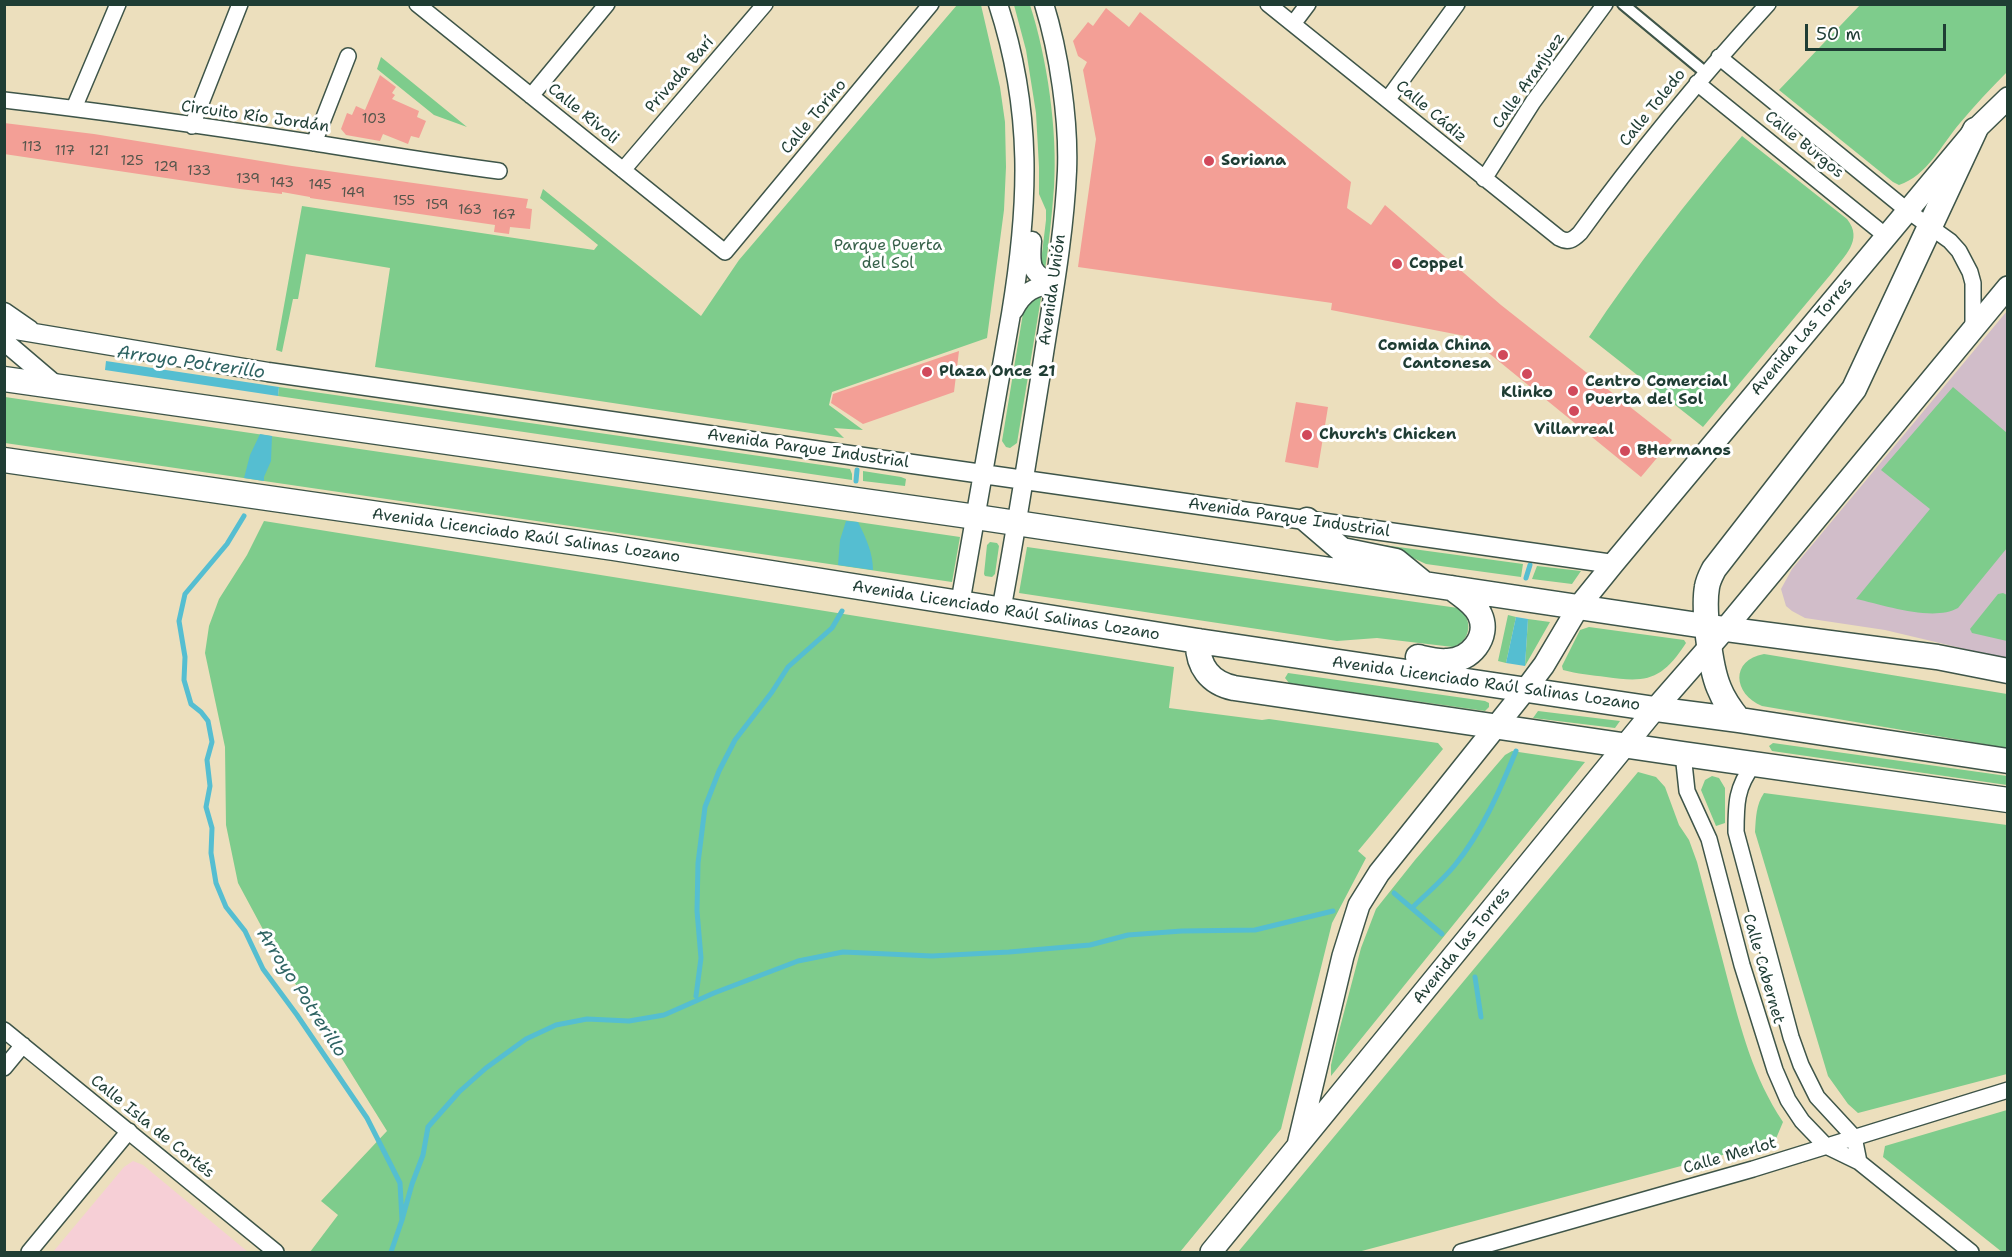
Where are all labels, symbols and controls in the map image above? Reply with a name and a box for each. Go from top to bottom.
scale bar [1808,12,1949,50]
text: 50 m [1816,22,1861,46]
street label: Calle Aranjuez [1489,29,1569,133]
street label: Privada Barí [642,33,718,117]
street label: Calle Toledo [1616,65,1690,151]
street label: Calle Torino [777,76,851,158]
street label: Calle Cádiz [1392,77,1470,147]
street label: Calle Rivoli [543,79,623,149]
street label: Circuito Río Jordán [180,97,330,137]
street label: Calle Burgos [1761,107,1847,183]
house number: 103 [362,111,386,127]
house number: 113 [22,139,42,155]
house number: 117 [55,143,75,159]
house number: 121 [89,143,109,159]
place label: Soriana [1221,151,1286,171]
house number: 125 [120,153,144,169]
marker: Soriana [1202,154,1216,168]
house number: 129 [154,159,178,175]
house number: 133 [187,163,211,179]
house number: 139 [236,171,260,187]
house number: 143 [270,175,294,191]
house number: 145 [308,177,332,193]
house number: 149 [341,185,365,201]
house number: 155 [393,193,415,209]
house number: 159 [425,197,449,213]
house number: 163 [458,202,482,218]
house number: 167 [492,207,516,223]
street label: Avenida Unión [1036,233,1070,347]
park label: Parque Puerta del Sol [834,236,942,274]
place label: Coppel [1409,254,1464,274]
marker: Coppel [1390,257,1404,271]
street label: Avenida Las Torres [1747,274,1857,400]
place label: Comida China Cantonesa [1378,336,1491,374]
water label: Arroyo Potrerillo [116,342,266,384]
marker: Comida China Cantonesa [1496,348,1510,362]
place label: Plaza Once 21 [939,362,1055,382]
marker: Plaza Once 21 [920,365,934,379]
marker: Klinko [1520,367,1534,381]
place label: Centro Comercial Puerta del Sol [1585,372,1728,410]
place label: Klinko [1501,383,1553,403]
marker: Centro Comercial Puerta del Sol [1566,384,1580,398]
marker: Villarreal [1567,404,1581,418]
place label: Villarreal [1534,420,1614,440]
street label: Avenida Parque Industrial [706,425,910,473]
place label: Church's Chicken [1319,425,1456,445]
marker: Church's Chicken [1300,428,1314,442]
place label: BHermanos [1637,441,1731,461]
marker: BHermanos [1618,444,1632,458]
street label: Avenida Parque Industrial [1187,494,1391,542]
street label: Avenida Licenciado Raúl Salinas Lozano [371,505,681,567]
street label: Avenida Licenciado Raúl Salinas Lozano [851,577,1161,645]
street label: Avenida Licenciado Raúl Salinas Lozano [1331,653,1641,715]
street label: Avenida las Torres [1409,884,1515,1008]
street label: Calle Cabernet [1738,912,1788,1026]
water label: Arroyo Potrerillo [251,925,351,1061]
street label: Calle Isla de Cortés [86,1071,218,1183]
street label: Calle Merlot [1681,1134,1779,1178]

